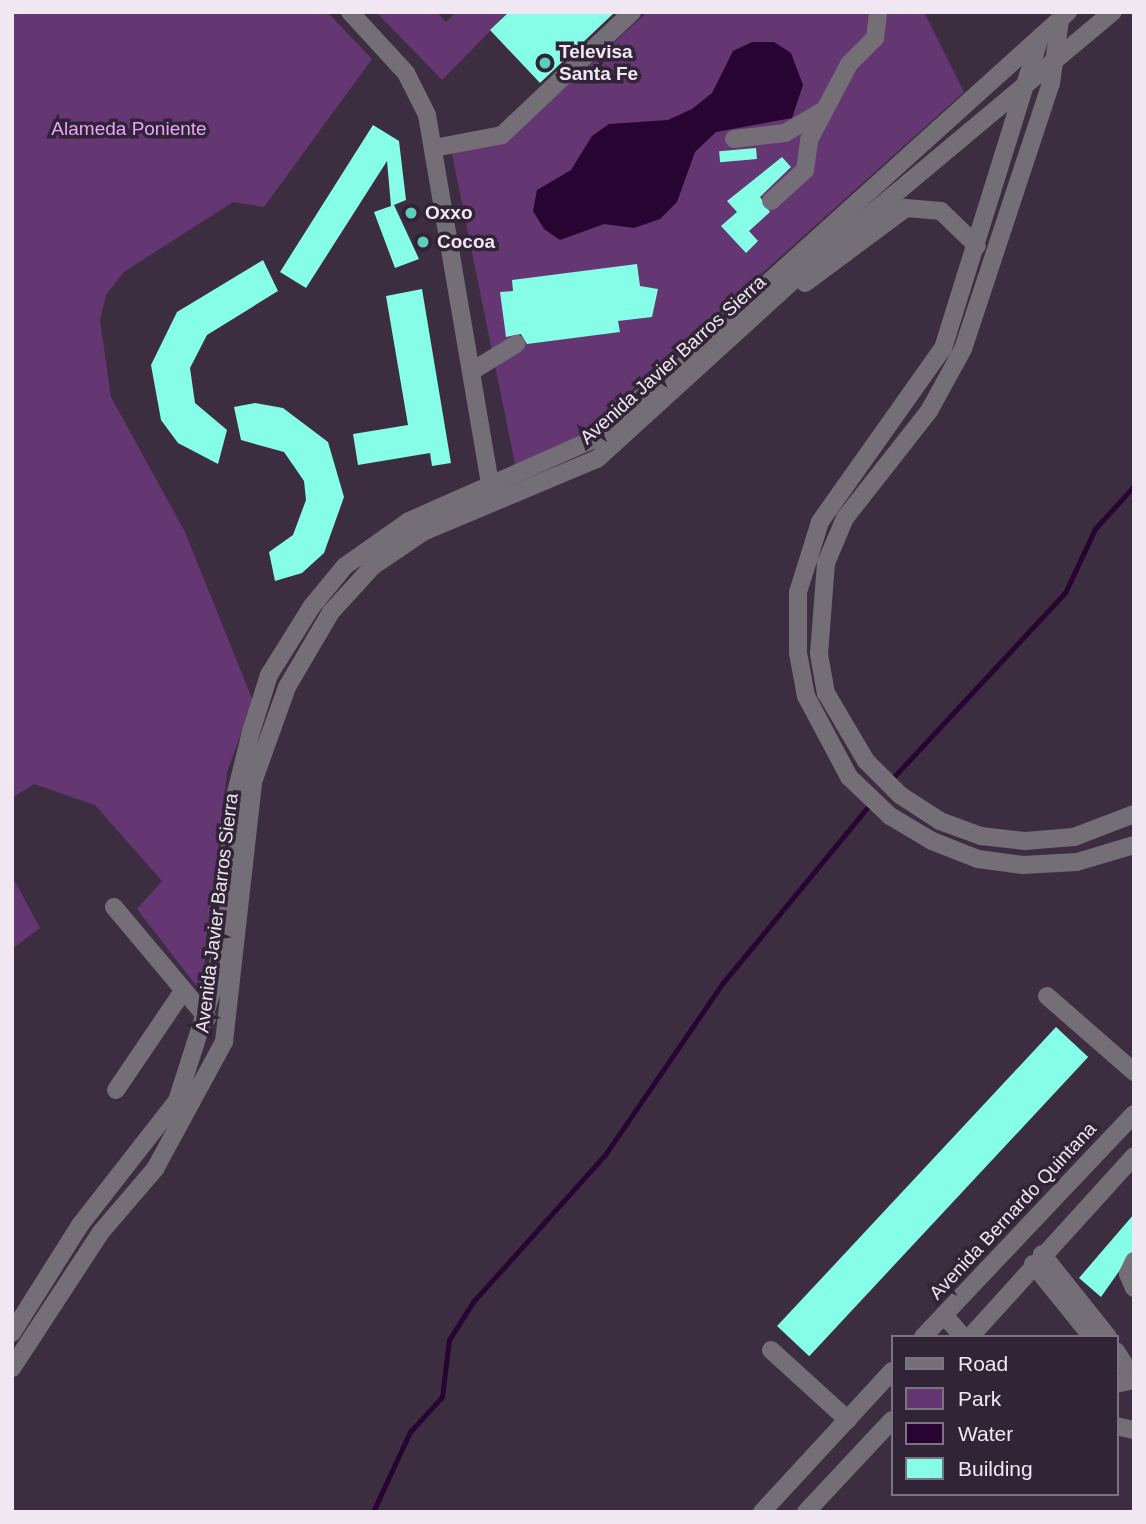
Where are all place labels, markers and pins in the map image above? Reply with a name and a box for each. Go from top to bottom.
place label: Televisa Santa Fe [559,41,638,85]
marker: Televisa Santa Fe [537,55,553,71]
place label: Oxxo [425,202,473,224]
marker: Oxxo [403,205,419,221]
place label: Cocoa [437,231,495,253]
marker: Cocoa [415,234,431,250]

